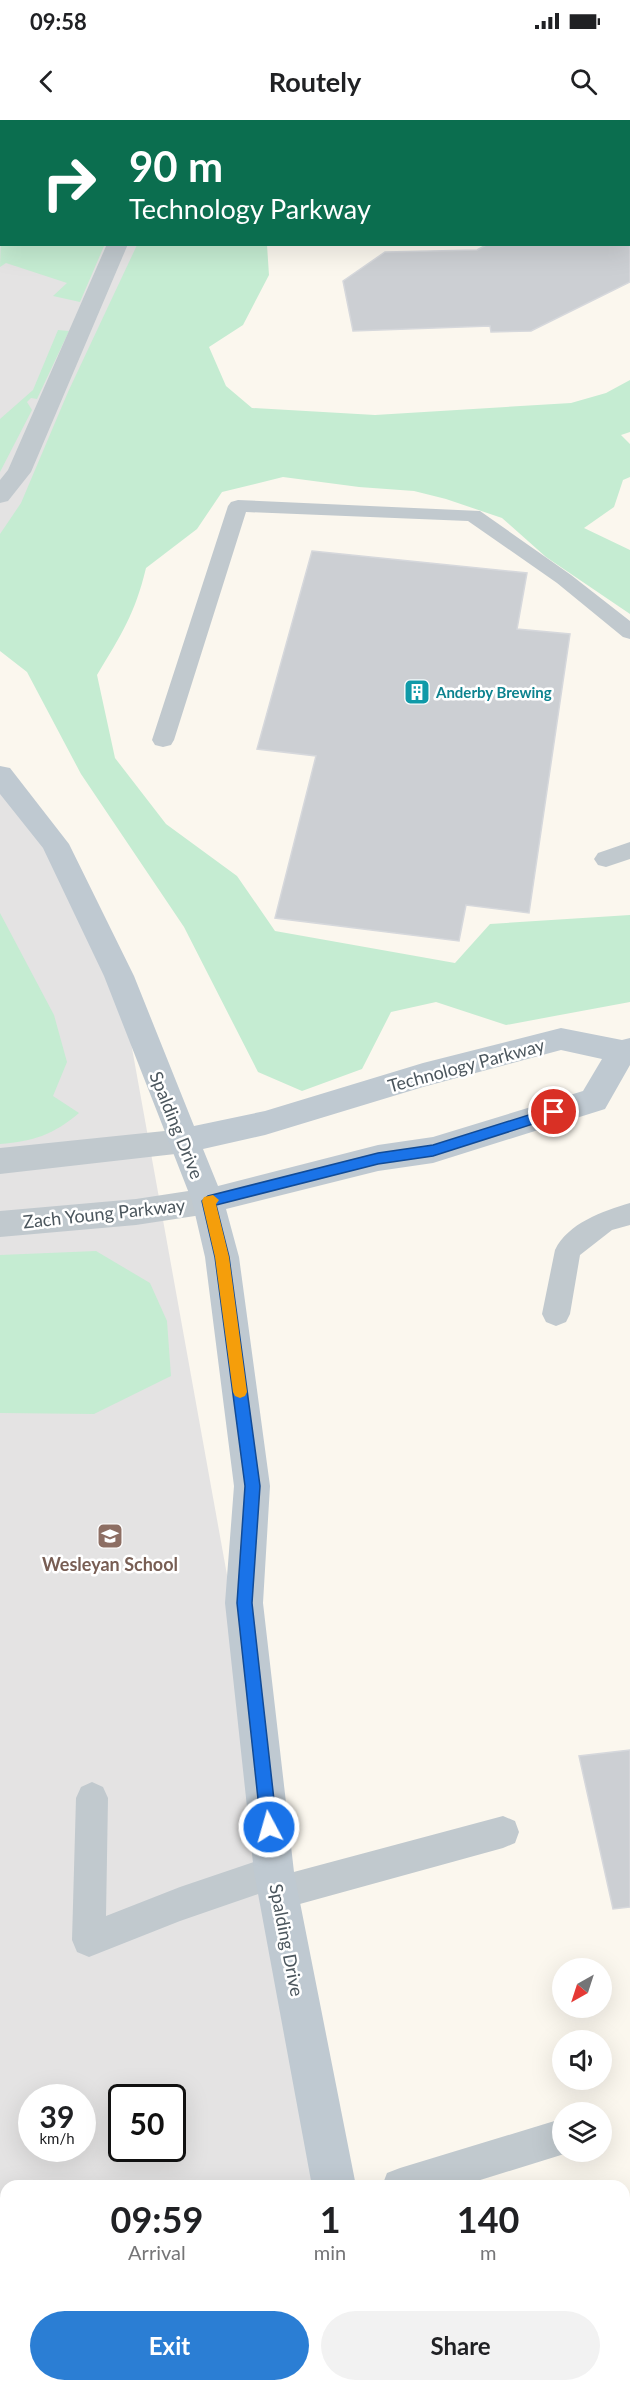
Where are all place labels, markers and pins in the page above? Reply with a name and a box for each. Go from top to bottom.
building icon: Anderby Brewing [402,677,432,707]
place label: Anderby Brewing [435,683,552,701]
pin [528,1086,579,1137]
school or university icon: Wesleyan School [95,1521,125,1551]
place label: Wesleyan School [42,1553,178,1575]

